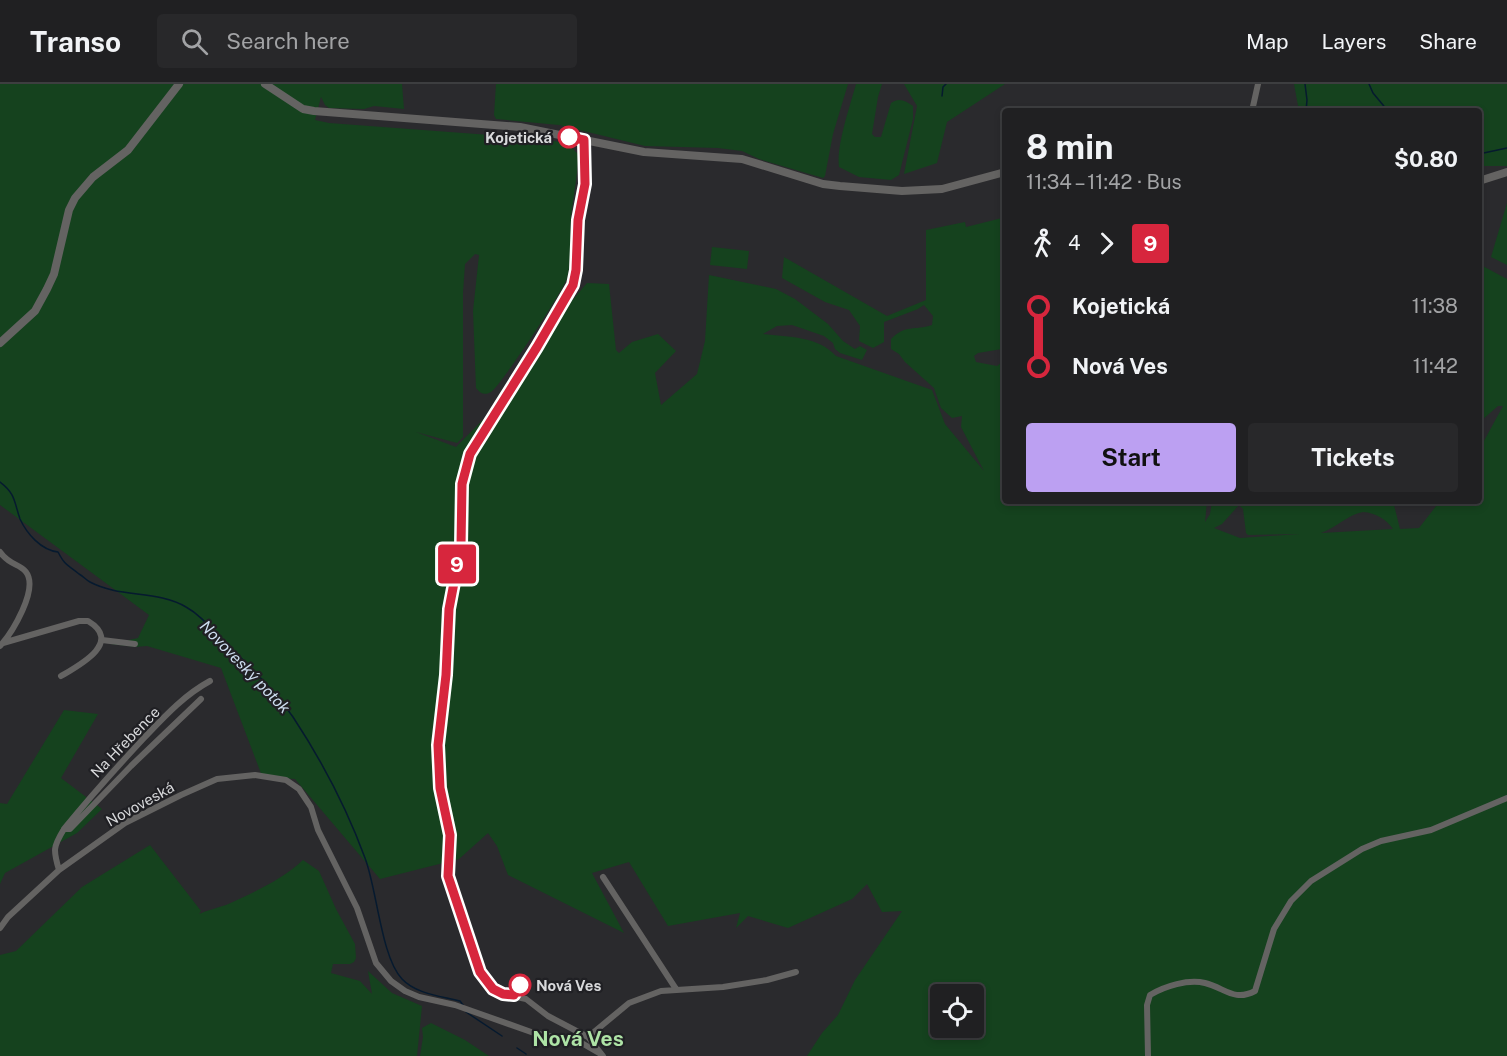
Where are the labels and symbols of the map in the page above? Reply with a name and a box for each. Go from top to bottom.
marker: Kojetická [558,126,580,148]
place label: Kojetická [485,129,552,146]
line badge: 9 [438,544,476,584]
water label: Novoveský potok [196,617,294,718]
street label: Na Hřebence [87,703,163,781]
street label: Novoveská [103,778,177,830]
marker: Nová Ves [509,974,531,996]
place label: Nová Ves [536,977,601,994]
district label: Nová Ves [532,1026,624,1051]

